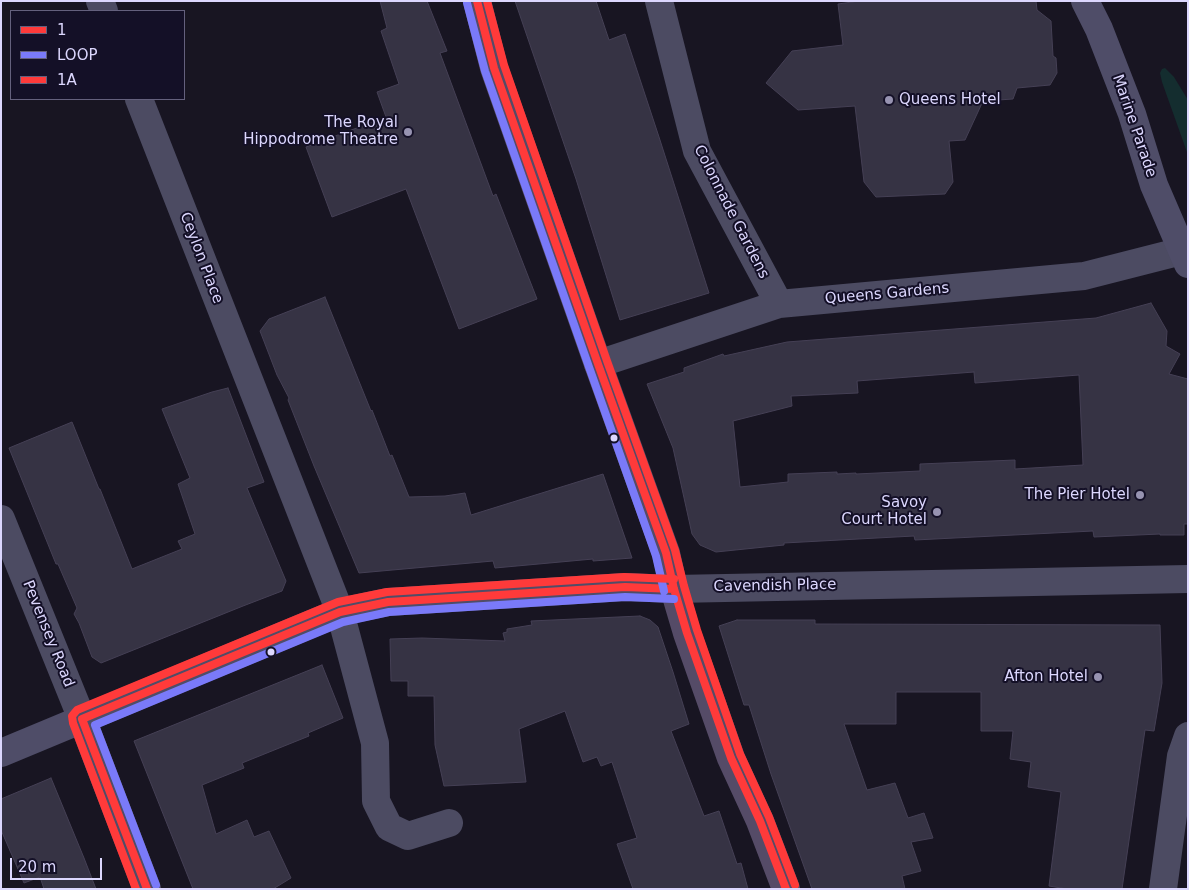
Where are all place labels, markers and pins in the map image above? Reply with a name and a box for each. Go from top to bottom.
place label: Queens Hotel [899,91,1001,109]
marker: Queens Hotel [883,94,895,106]
place label: The Royal Hippodrome Theatre [243,114,398,149]
marker: The Royal Hippodrome Theatre [402,126,414,138]
unlabelled marker [609,433,619,443]
place label: The Pier Hotel [1025,486,1130,504]
marker: The Pier Hotel [1134,489,1146,501]
place label: Savoy Court Hotel [841,494,927,529]
marker: Savoy Court Hotel [931,506,943,518]
unlabelled marker [266,647,276,657]
place label: Afton Hotel [1004,668,1088,686]
marker: Afton Hotel [1092,671,1104,683]

